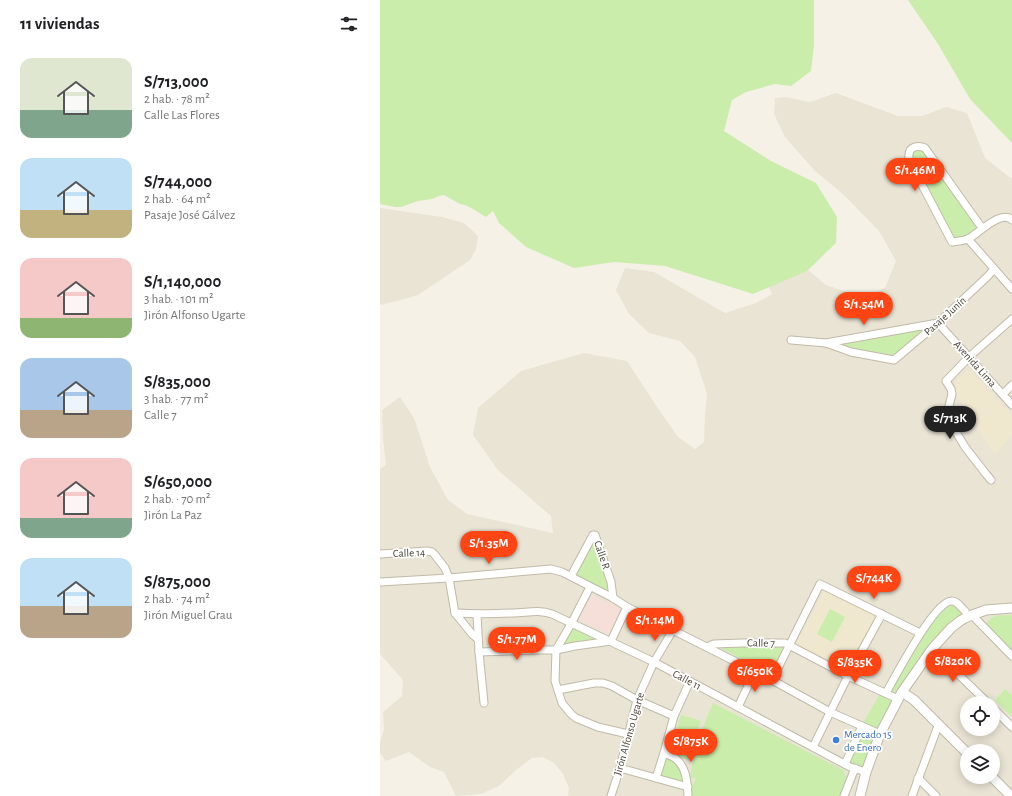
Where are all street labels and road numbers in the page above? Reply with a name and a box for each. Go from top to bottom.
street label: Pasaje Junín [922,294,968,338]
street label: Avenida Lima [952,339,998,389]
street label: Calle R [592,539,612,571]
street label: Calle 14 [393,547,425,559]
street label: Calle 7 [747,637,775,649]
street label: Calle 11 [671,668,703,692]
street label: Jirón Alfonso Ugarte [612,691,646,777]

